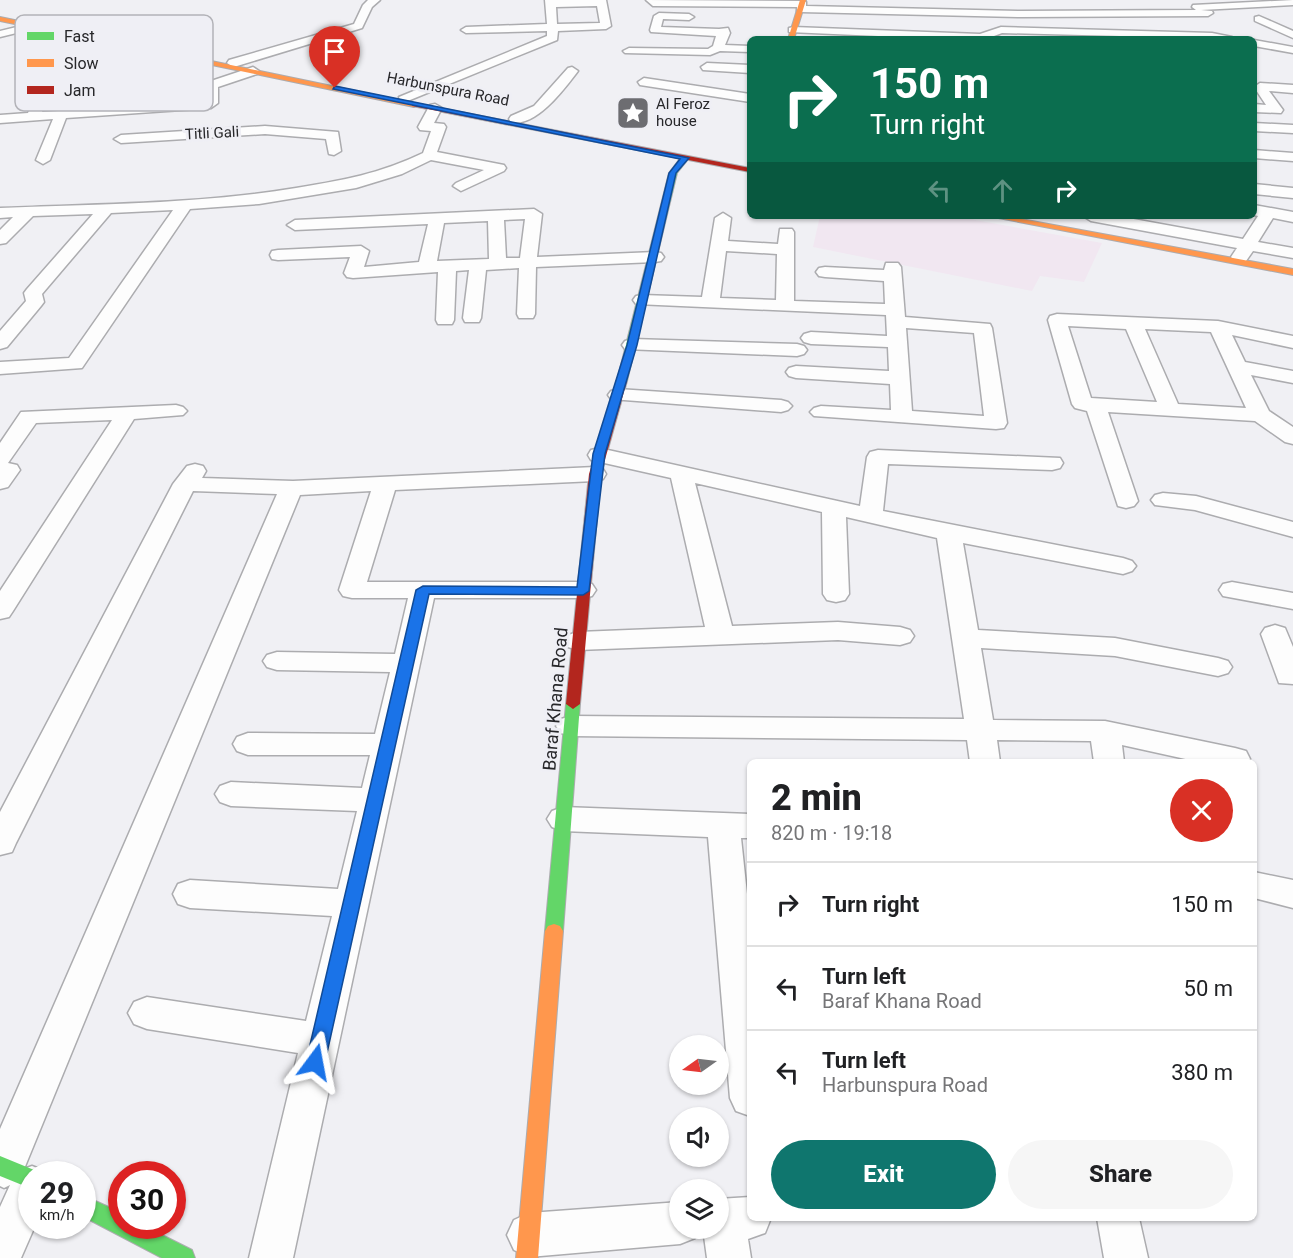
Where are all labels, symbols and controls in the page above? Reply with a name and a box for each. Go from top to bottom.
legend [15,15,213,111]
pin [309,26,360,88]
text: Fast [64,27,95,46]
icon: arrive [318,35,351,68]
text: Slow [64,54,99,73]
text: 150 m [870,59,989,108]
icon: right [771,60,849,138]
street label: Harbunspura Road [385,68,511,110]
text: Jam [64,81,96,100]
place icon: Al Feroz house [615,95,651,131]
place label: Al Feroz house [656,95,710,130]
text: Turn right [870,109,985,141]
street label: Titli Gali [184,123,240,143]
icon: left [923,174,956,207]
icon: ahead [986,174,1019,207]
icon: right [1049,174,1082,207]
street label: Baraf Khana Road [538,626,572,772]
text: 2 min [771,777,862,819]
button: close [1170,779,1233,842]
text: 820 m · 19:18 [771,821,892,845]
icon: right [771,888,804,921]
text: Turn right [822,892,919,917]
text: 150 m [1171,892,1233,917]
text: Turn left [822,964,906,989]
icon: left [771,972,804,1005]
text: 50 m [1184,976,1233,1001]
text: Baraf Khana Road [822,989,982,1013]
position arrow [283,1030,347,1094]
north arrow [669,1035,729,1095]
map controls [669,1035,729,1239]
text: Turn left [822,1048,906,1073]
icon: left [771,1056,804,1089]
text: 380 m [1171,1060,1233,1085]
text: Harbunspura Road [822,1073,988,1097]
button: sound [669,1107,729,1167]
button: Exit [771,1140,996,1209]
button: Share [1008,1140,1233,1209]
speed limit sign: 30 [108,1161,186,1239]
text: 29 [40,1175,74,1210]
button: layers [669,1179,729,1239]
text: km/h [39,1206,75,1224]

